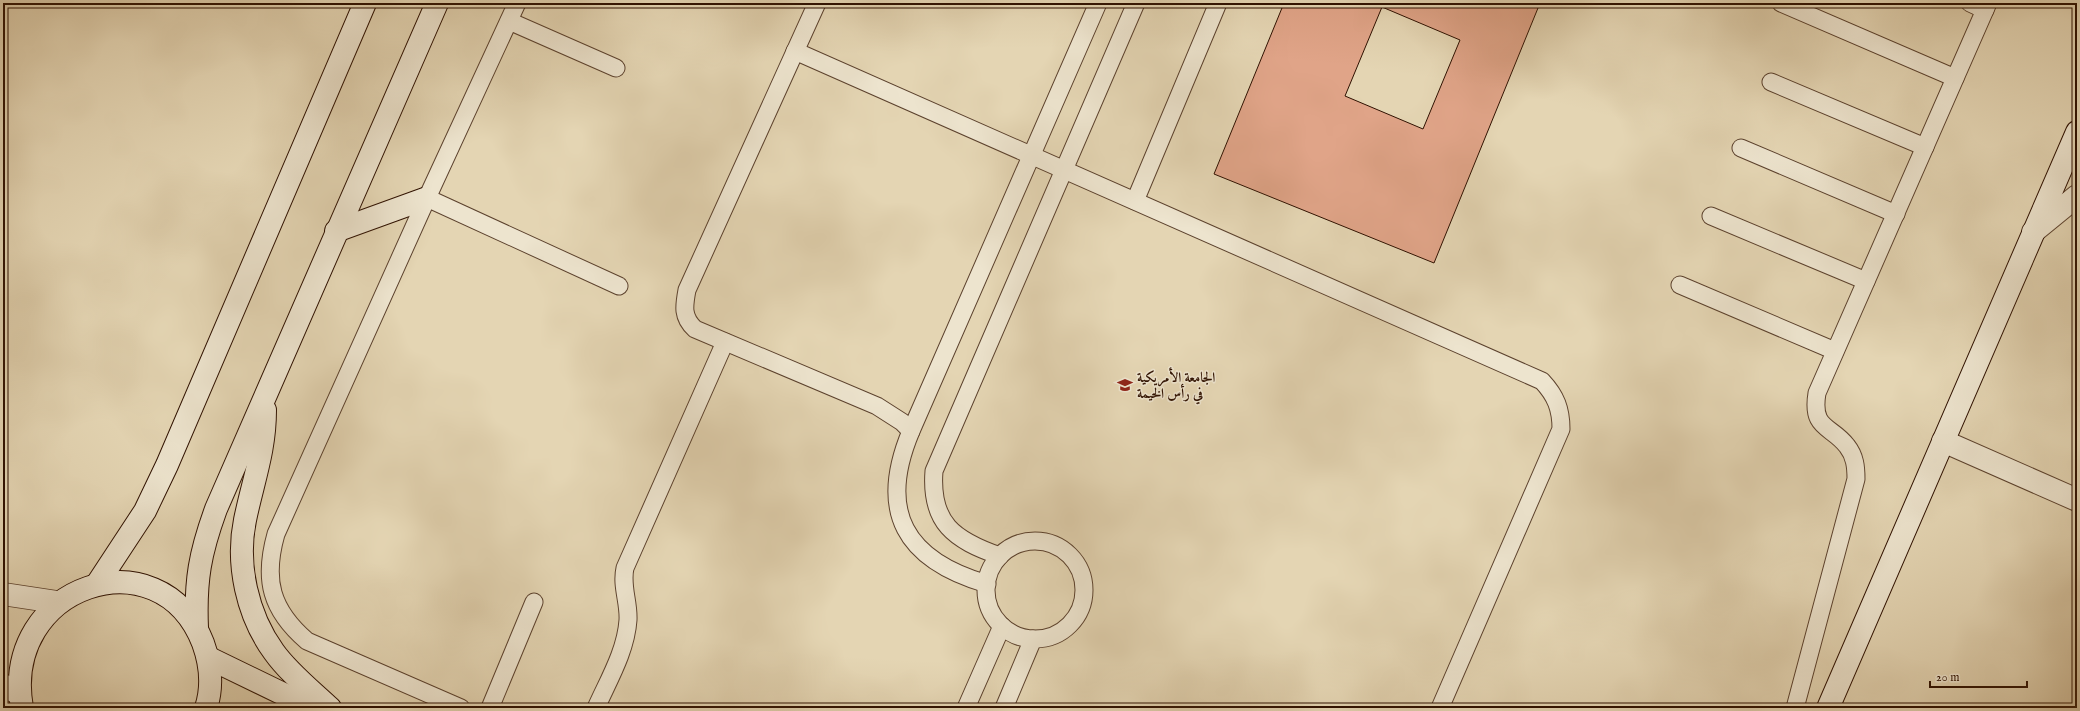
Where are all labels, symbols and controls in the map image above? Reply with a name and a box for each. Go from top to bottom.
place label: الجامعة الأمريكية في رأس الخيمة [1137,367,1215,405]
school or university icon: الجامعة الأمريكية في رأس الخيمة [1116,376,1134,394]
scale bar [1930,663,2027,689]
text: 20 m [1936,670,1959,685]

